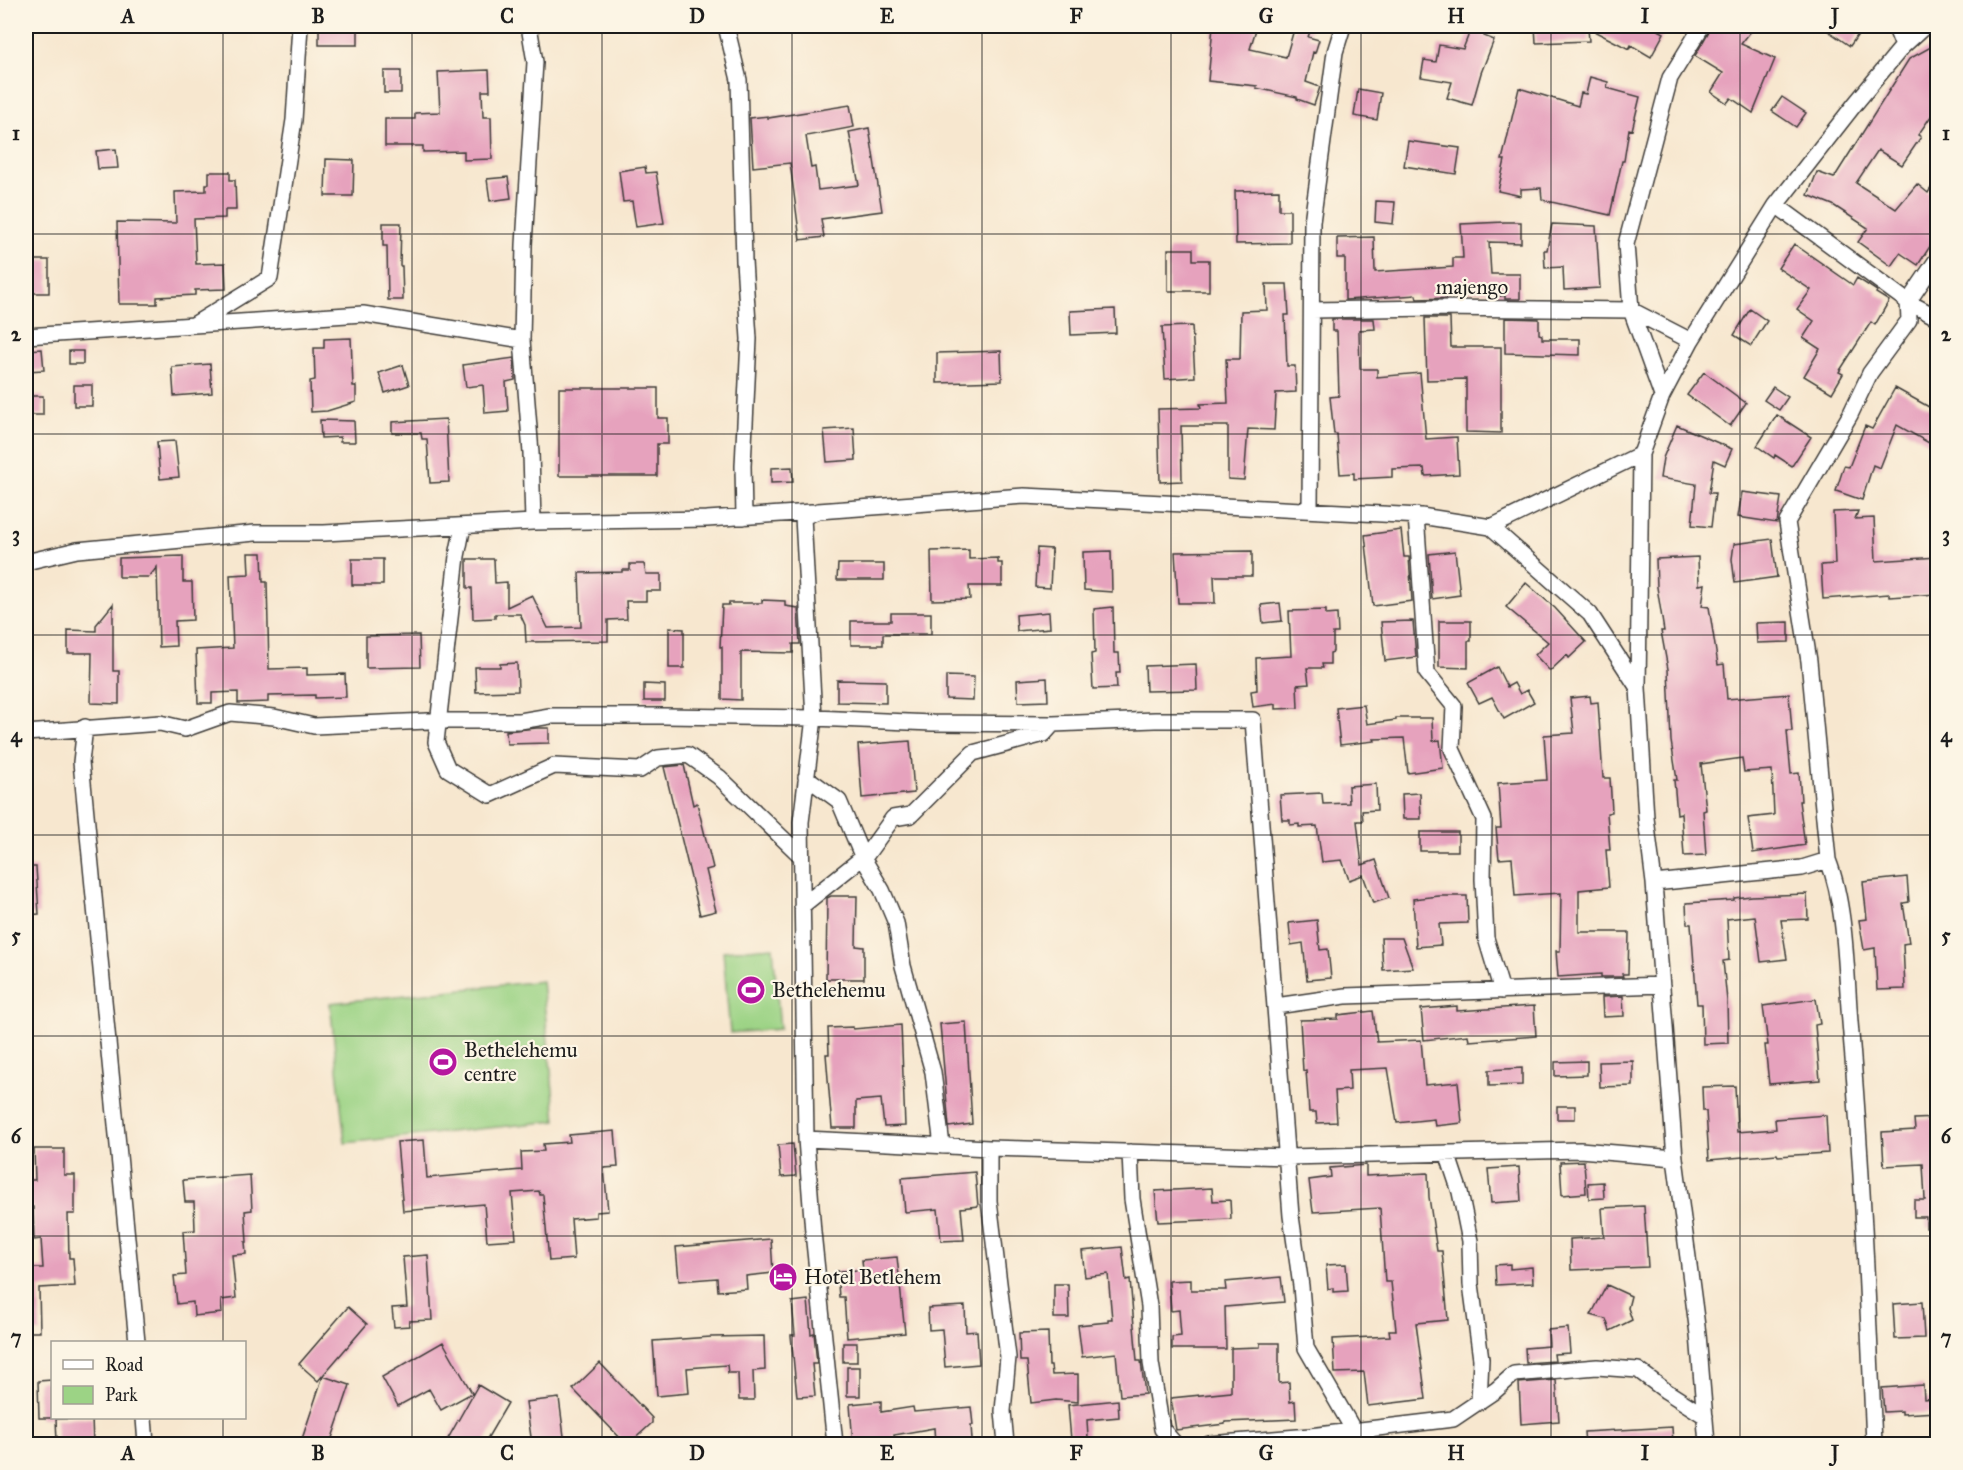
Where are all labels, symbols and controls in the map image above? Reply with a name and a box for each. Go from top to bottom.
text: A [119,4,135,28]
text: B [311,4,325,28]
text: C [500,4,514,28]
text: D [689,4,705,28]
text: E [880,4,895,28]
text: F [1069,4,1083,28]
text: G [1259,4,1274,28]
text: H [1447,4,1465,28]
text: I [1641,4,1650,28]
text: J [1828,4,1840,30]
text: 1 [12,121,20,145]
text: 1 [1942,121,1950,145]
street label: majengo [1436,274,1508,300]
text: 2 [11,322,22,346]
text: 2 [1941,322,1952,346]
text: 3 [12,522,20,547]
text: 3 [1942,522,1950,547]
text: 4 [10,723,22,748]
text: 4 [1940,723,1952,748]
text: 5 [11,923,21,947]
text: 5 [1941,923,1951,947]
sports icon: Bethelehemu [735,974,767,1006]
place label: Bethelehemu [772,977,886,1003]
place label: Bethelehemu centre [464,1037,578,1087]
sports icon: Bethelehemu centre [427,1046,459,1078]
text: 6 [11,1124,23,1148]
text: 6 [1941,1124,1953,1148]
hotel icon: Hotel Betlehem [767,1261,799,1293]
place label: Hotel Betlehem [804,1264,942,1290]
text: 7 [11,1325,22,1349]
text: 7 [1941,1325,1952,1349]
legend [51,1341,246,1419]
text: Road [105,1354,143,1376]
text: Park [105,1384,138,1406]
text: A [119,1441,135,1465]
text: B [311,1441,325,1465]
text: C [500,1441,514,1465]
text: D [689,1441,705,1465]
text: E [880,1441,895,1465]
text: F [1069,1441,1083,1465]
text: G [1259,1441,1274,1465]
text: H [1447,1441,1465,1465]
text: I [1641,1441,1650,1465]
text: J [1828,1441,1840,1467]

